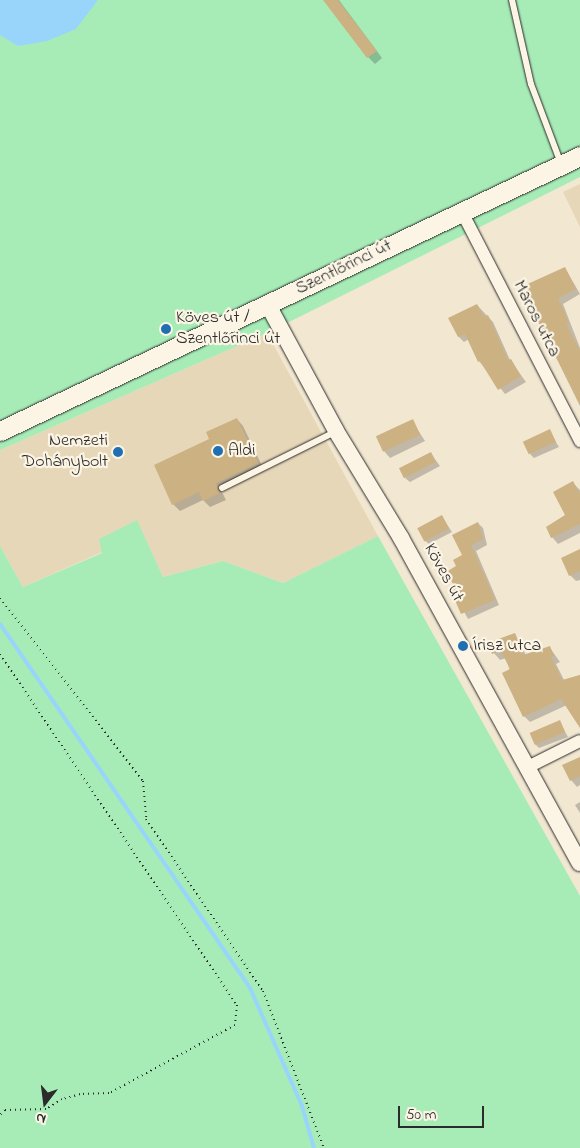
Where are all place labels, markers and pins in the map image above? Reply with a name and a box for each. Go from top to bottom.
place label: Köves út / Szentlőrinci út [176,308,280,350]
marker: Köves út / Szentlőrinci út [160,323,172,335]
place label: Nemzeti Dohánybolt [22,431,108,474]
place label: Aldi [228,440,255,462]
marker: Aldi [212,445,224,457]
marker: Nemzeti Dohánybolt [112,446,124,458]
place label: Írisz utca [473,635,541,657]
marker: Írisz utca [457,640,469,652]

